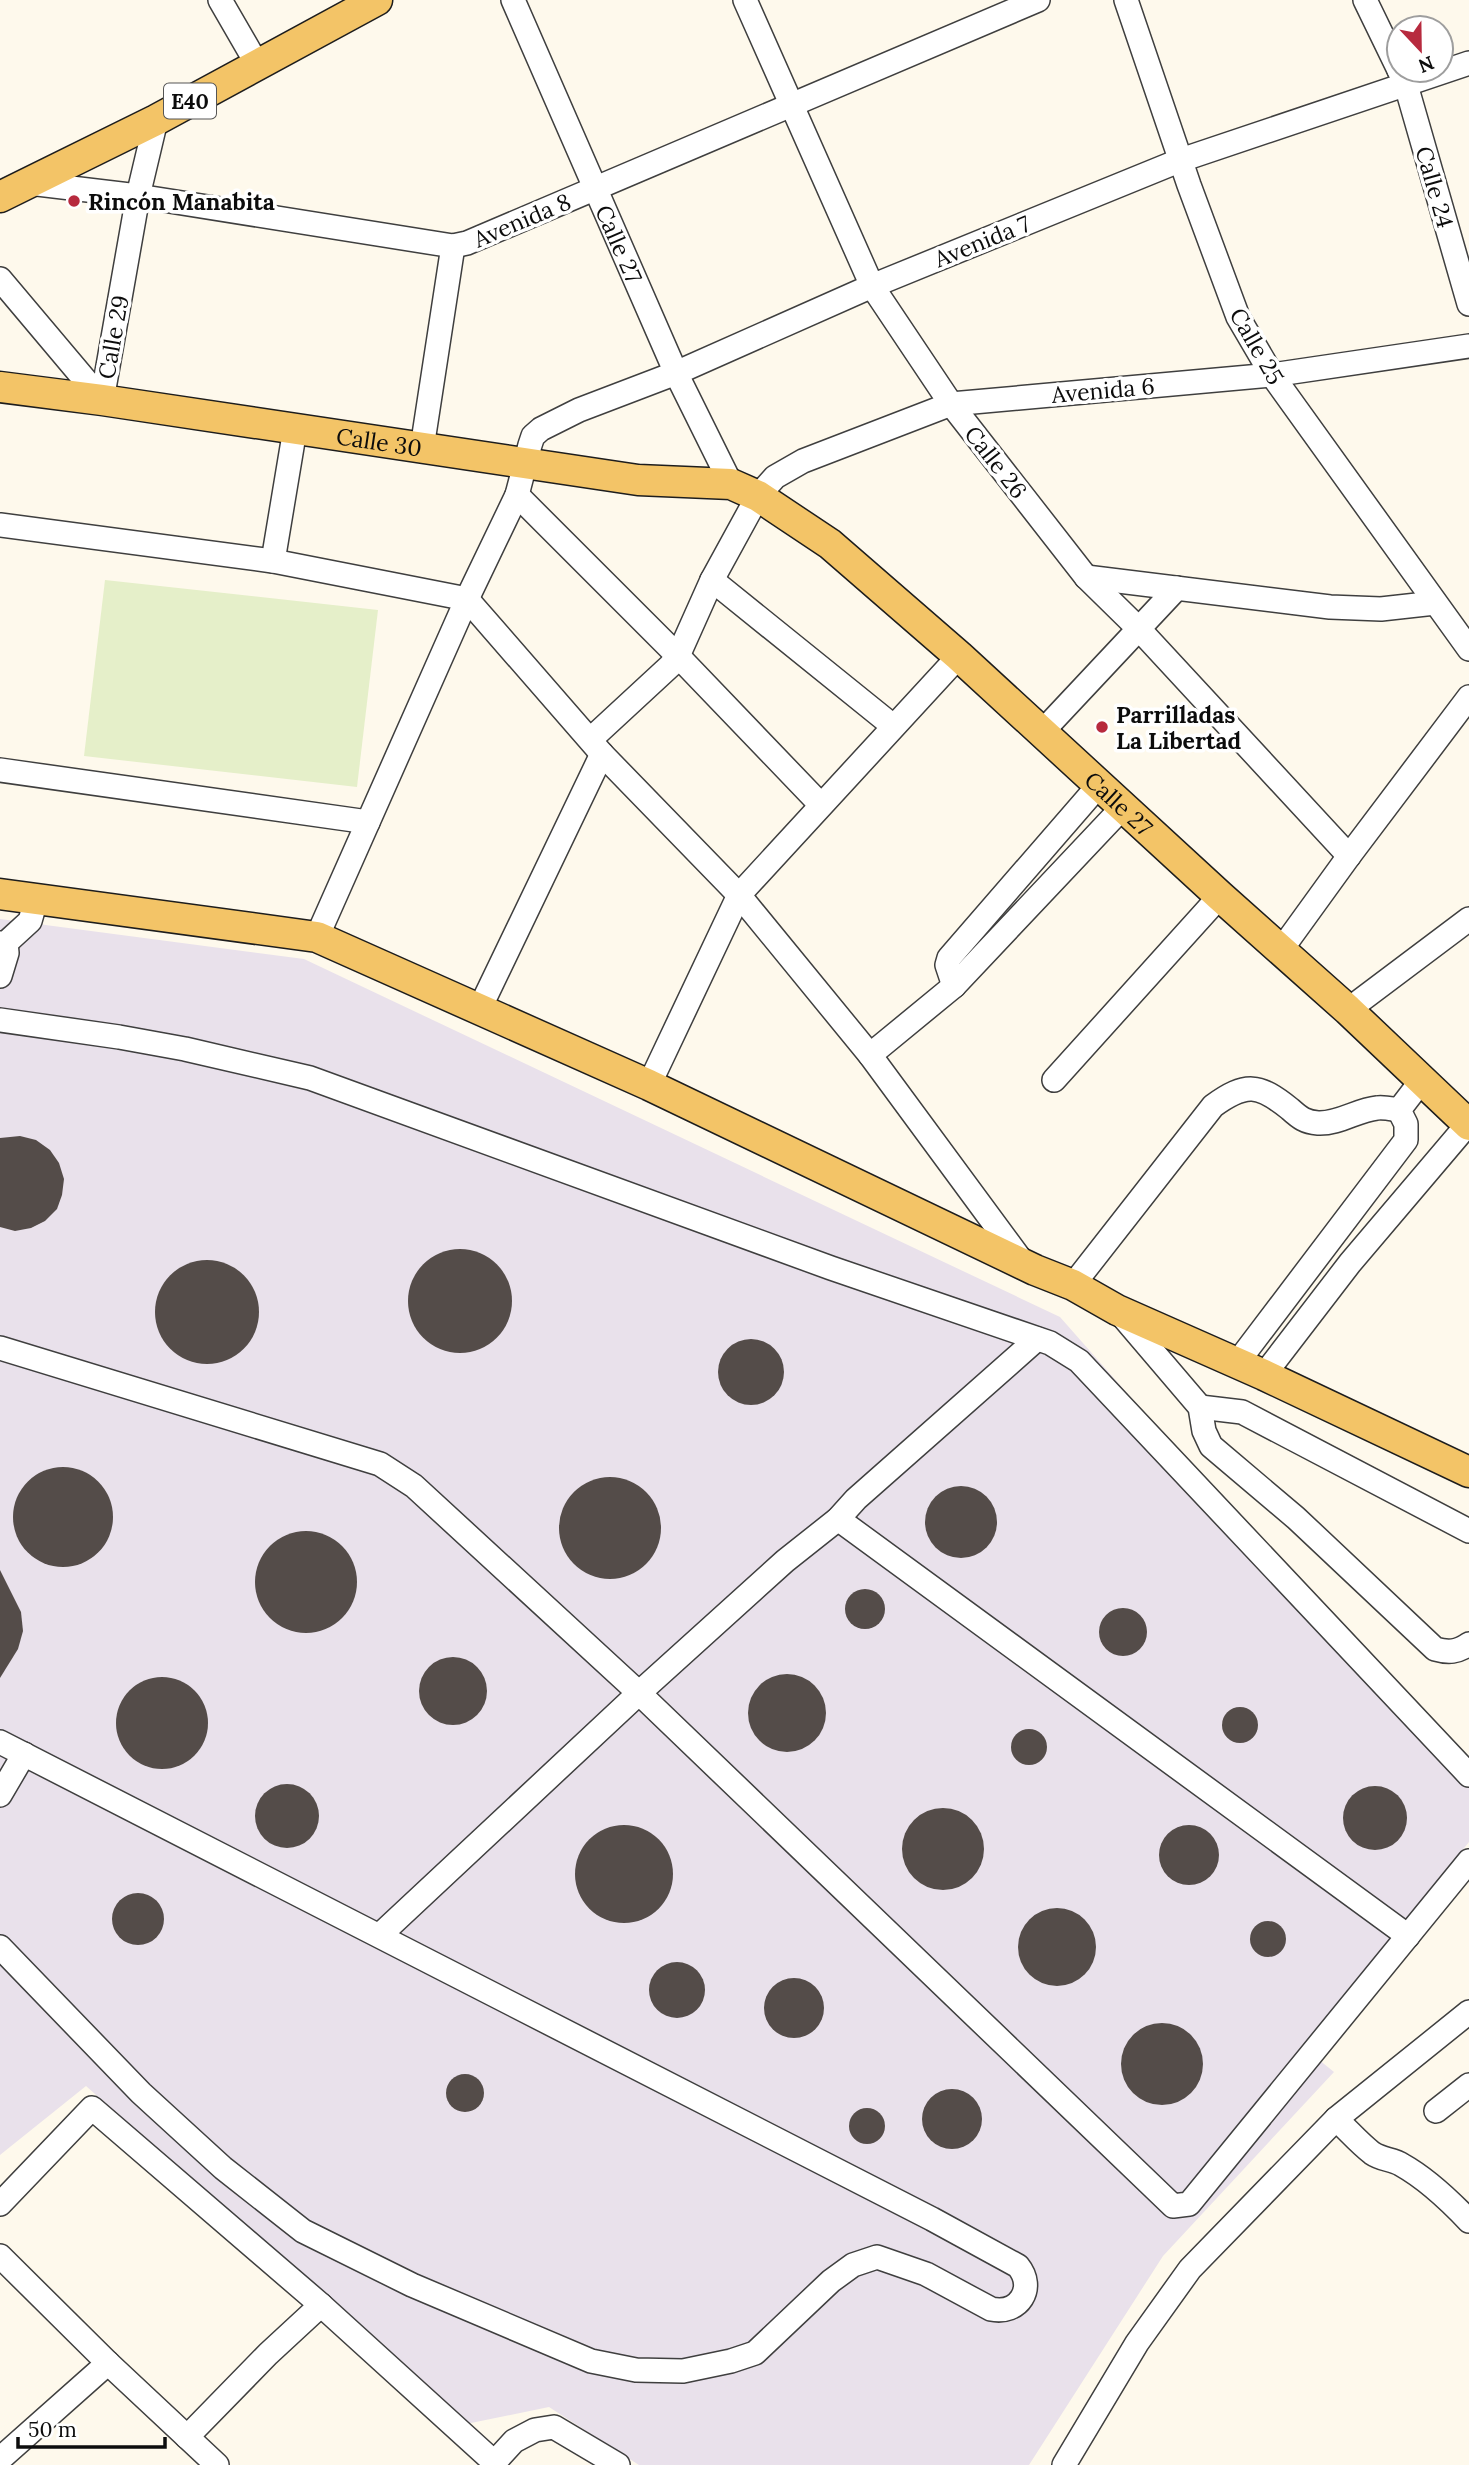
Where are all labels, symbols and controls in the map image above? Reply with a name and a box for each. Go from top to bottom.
north arrow [1385,14,1455,84]
text: N [1415,51,1438,79]
road number: E40 [164,84,216,119]
street label: Calle 24 [1410,143,1460,231]
place label: Rincón Manabita [88,187,275,216]
street label: Avenida 8 [468,187,575,254]
marker: Rincón Manabita [66,193,82,209]
street label: Calle 27 [590,200,649,287]
street label: Avenida 7 [929,209,1034,274]
street label: Calle 29 [91,293,135,381]
street label: Calle 25 [1223,302,1291,390]
street label: Avenida 6 [1049,371,1156,409]
street label: Calle 26 [959,420,1033,504]
street label: Calle 30 [334,421,424,462]
place label: Parrilladas La Libertad [1116,700,1242,755]
marker: Parrilladas La Libertad [1094,719,1110,735]
street label: Calle 27 [1079,765,1159,842]
scale bar [18,2406,164,2450]
text: 50 m [28,2416,77,2443]

